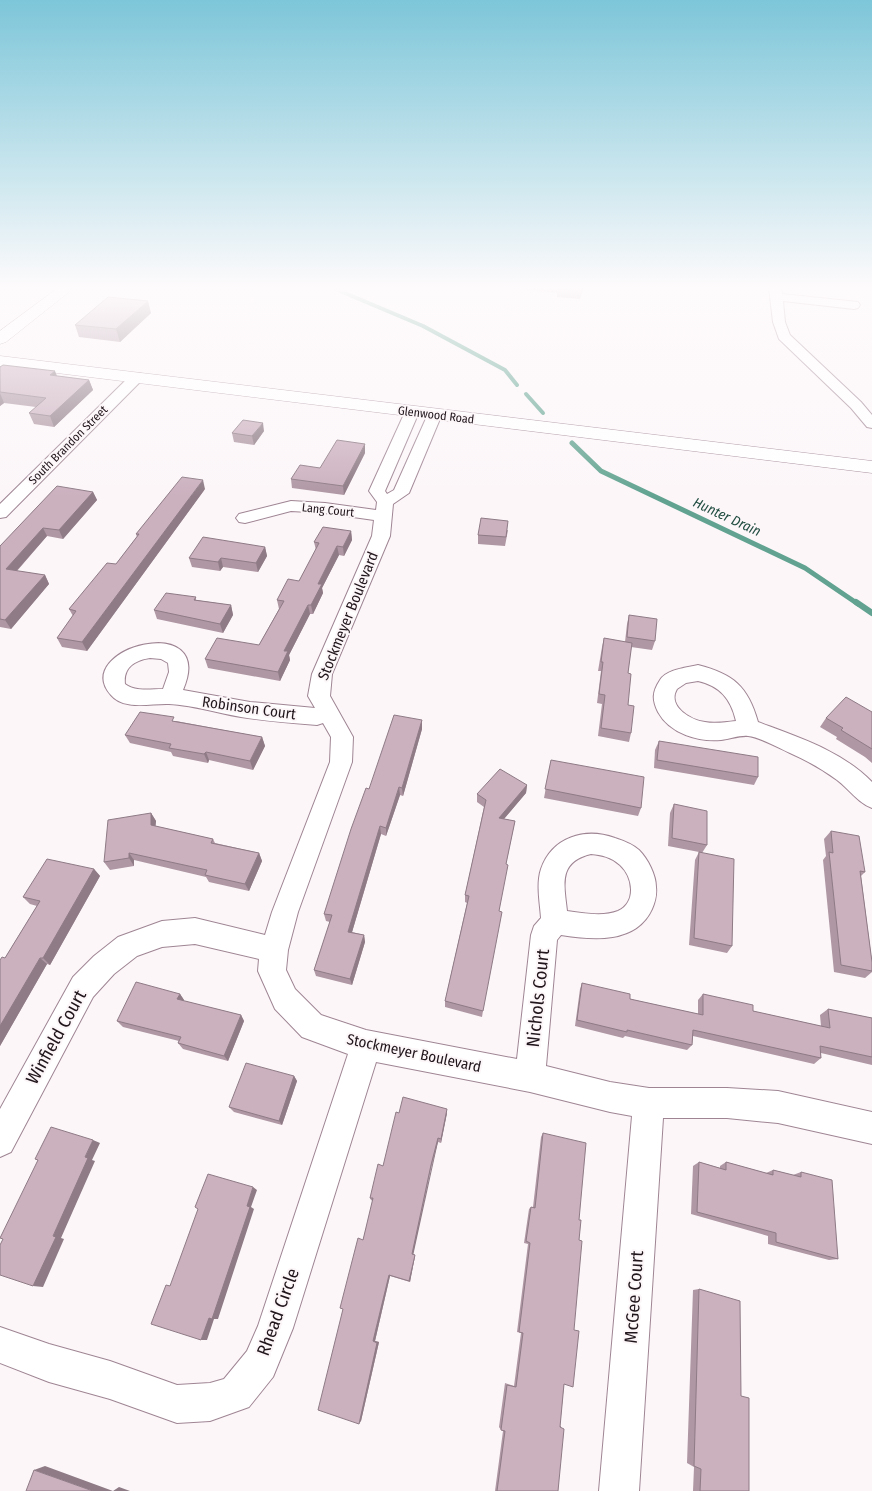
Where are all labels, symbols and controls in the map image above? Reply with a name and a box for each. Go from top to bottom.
street label: South Brandon Street [26,403,110,487]
street label: Glenwood Road [397,403,475,427]
water label: Hunter Drain [690,494,764,540]
street label: Lang Court [301,500,355,520]
street label: Stockmeyer Boulevard [314,549,382,683]
street label: Robinson Court [201,693,297,723]
street label: Nichols Court [522,948,554,1048]
street label: Winfield Court [21,986,91,1088]
street label: Stockmeyer Boulevard [345,1030,483,1076]
street label: McGee Court [620,1250,648,1344]
street label: Rhead Circle [252,1265,304,1359]

